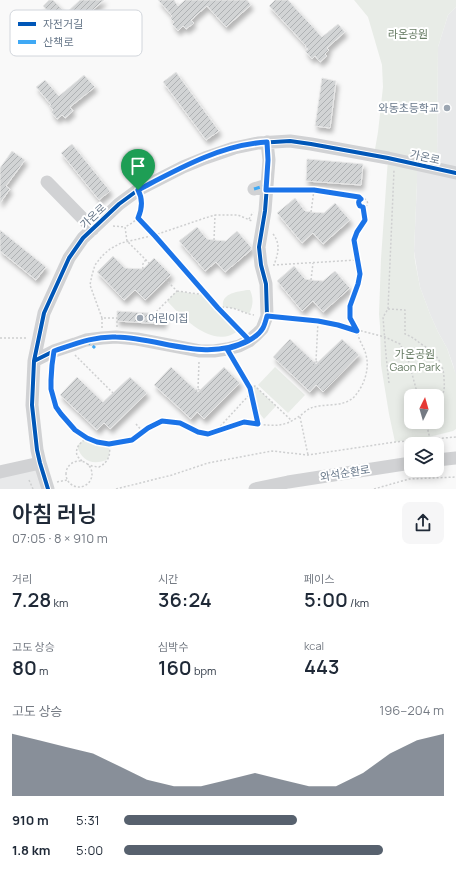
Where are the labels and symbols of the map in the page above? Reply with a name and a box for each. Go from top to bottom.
legend [10,10,142,56]
text: 자전거길 [43,16,83,31]
park label: 라온공원 [388,26,428,41]
text: 산책로 [43,34,73,49]
place label: 와동초등학교 [378,100,439,115]
marker: 와동초등학교 [442,103,452,113]
street label: 가온로 [409,146,442,167]
pin [121,149,155,190]
street label: 가온로 [76,200,109,231]
place label: 어린이집 [148,310,188,325]
marker: 어린이집 [135,313,145,323]
park label: 가온공원 Gaon Park [389,346,441,374]
north arrow [404,389,444,429]
street label: 와석순환로 [319,461,371,484]

